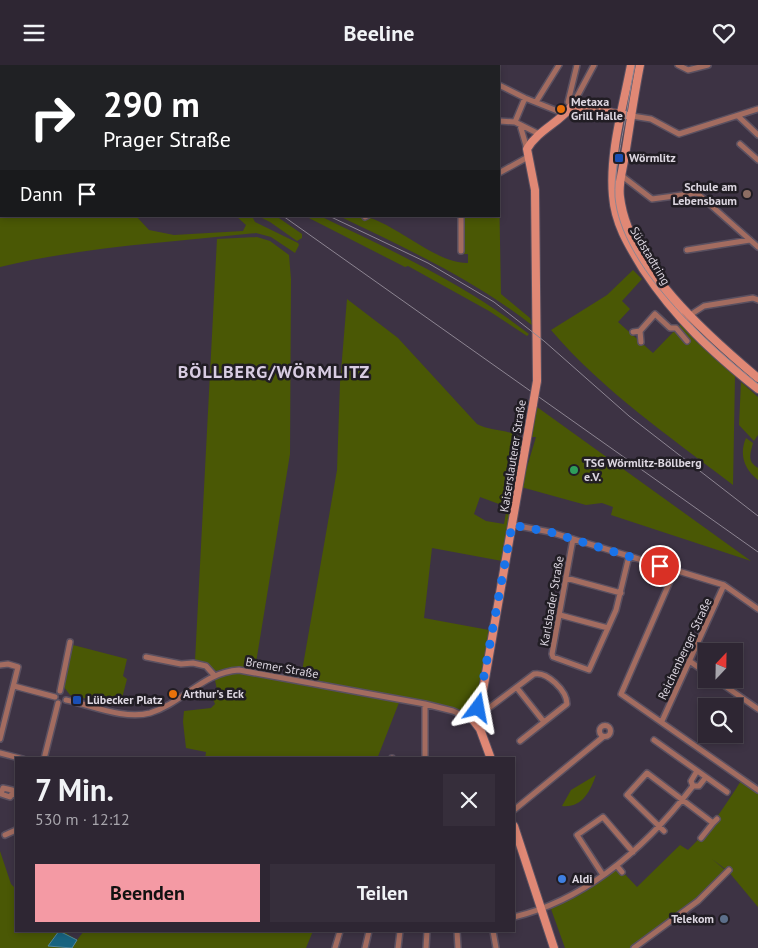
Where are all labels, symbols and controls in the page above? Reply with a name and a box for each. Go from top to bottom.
icon: menu [20,19,48,47]
text: Beeline [344,19,414,47]
icon: heart [710,19,738,47]
text: 290 m [103,81,200,127]
icon: right [20,85,85,150]
place label: Metaxa Grill Halle [571,94,623,123]
marker: Metaxa Grill Halle [555,103,567,115]
text: Prager Straße [103,125,231,153]
place label: Wörmlitz [629,150,676,165]
marker: Wörmlitz [613,152,625,164]
place label: Schule am Lebensbaum [673,179,737,208]
icon: arrive [73,180,101,208]
text: Dann [20,182,63,206]
marker: Schule am Lebensbaum [741,188,753,200]
street label: Südstadtring [627,224,674,288]
district label: BÖLLBERG/WÖRMLITZ [178,360,370,383]
street label: Kaiserslauterer Straße [496,399,529,513]
place label: TSG Wörmlitz-Böllberg e.V. [584,455,702,484]
marker: TSG Wörmlitz-Böllberg e.V. [568,464,580,476]
pin [639,545,681,587]
icon: arrive [646,552,674,580]
street label: Karlsbader Straße [536,555,567,647]
street label: Reichenberger Straße [654,595,715,702]
north arrow [698,643,742,687]
map controls [698,643,743,743]
street label: Bremer Straße [244,654,320,681]
position arrow [451,681,503,733]
place label: Arthur's Eck [183,686,244,701]
marker: Arthur's Eck [167,688,179,700]
place label: Lübecker Platz [87,692,163,707]
marker: Lübecker Platz [71,694,83,706]
button: search [698,698,743,743]
text: 7 Min. [35,770,114,809]
button: close [443,774,495,826]
text: 530 m · 12:12 [35,809,130,829]
button: Beenden [35,864,260,922]
button: Teilen [270,864,495,922]
place label: Aldi [572,871,592,886]
marker: Aldi [556,873,568,885]
place label: Telekom [671,911,714,926]
marker: Telekom [718,913,730,925]

